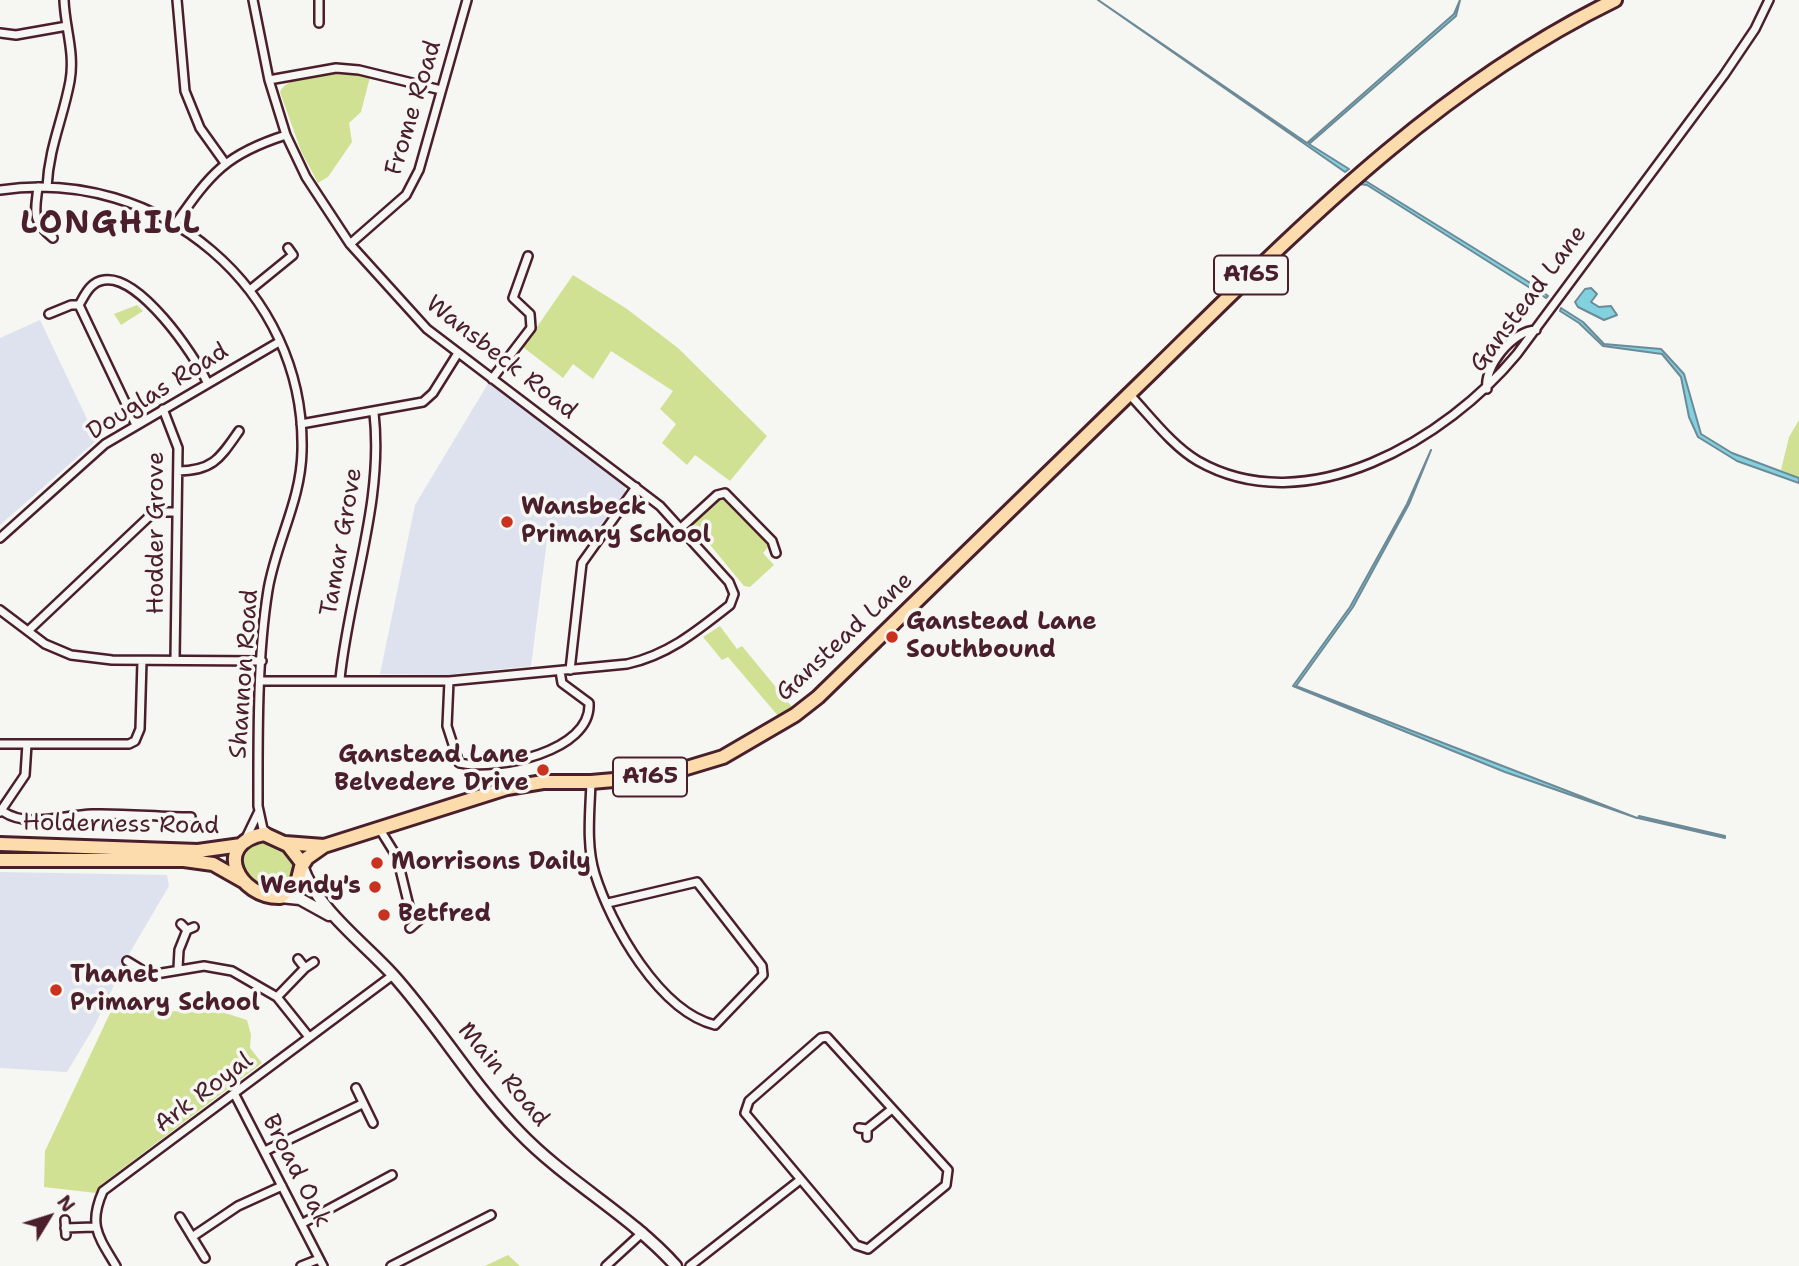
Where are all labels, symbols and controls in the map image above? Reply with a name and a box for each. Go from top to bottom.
street label: Frome Road [380,37,448,179]
district label: LONGHILL [21,206,201,244]
street label: Ganstead Lane [1464,220,1594,378]
road number: A165 [1214,256,1288,294]
street label: Wansbeck Road [420,290,582,426]
street label: Douglas Road [82,337,234,447]
street label: Hodder Grove [143,451,171,615]
street label: Tamar Grove [315,466,369,618]
place label: Wansbeck Primary School [521,494,711,550]
marker: Wansbeck Primary School [499,514,515,530]
street label: Ganstead Lane [771,566,919,708]
street label: Shannon Road [225,588,265,760]
place label: Ganstead Lane Southbound [906,609,1097,665]
marker: Ganstead Lane Southbound [884,629,900,645]
place label: Ganstead Lane Belvedere Drive [334,742,529,798]
road number: A165 [613,758,687,796]
marker: Ganstead Lane Belvedere Drive [535,762,551,778]
street label: Holderness Road [22,809,220,841]
place label: Morrisons Daily [391,849,591,877]
marker: Morrisons Daily [369,855,385,871]
place label: Wendy's [260,873,361,901]
marker: Wendy's [367,879,383,895]
place label: Betfred [398,901,491,929]
marker: Betfred [376,907,392,923]
place label: Thanet Primary School [70,962,260,1018]
marker: Thanet Primary School [48,982,64,998]
street label: Main Road [451,1017,555,1133]
street label: Ark Royal [149,1047,259,1139]
street label: Broad Oak [255,1110,337,1232]
north arrow [14,1182,84,1252]
text: N [51,1190,80,1217]

